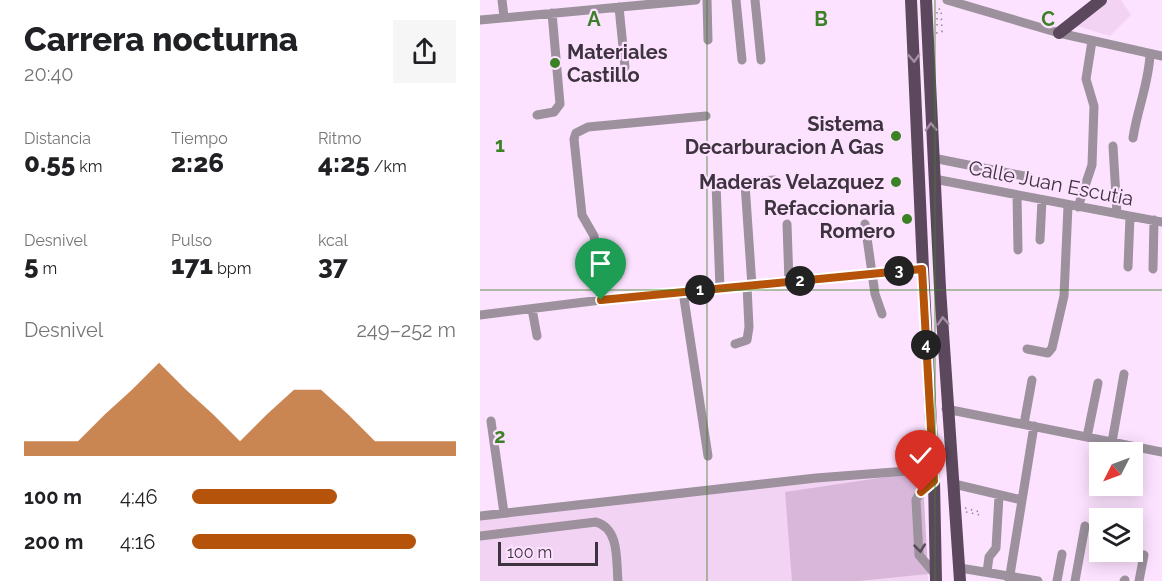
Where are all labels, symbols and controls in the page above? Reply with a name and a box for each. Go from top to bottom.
text: A [587,7,601,31]
text: B [814,7,828,31]
text: C [1041,7,1055,31]
text: Carrera nocturna [24,20,298,59]
button: share [393,20,456,83]
place label: Materiales Castillo [567,40,668,87]
one-way arrow [908,54,920,63]
marker: Materiales Castillo [548,56,562,70]
text: 20:40 [24,62,74,86]
place label: Sistema Decarburacion A Gas [685,112,884,159]
one-way arrow [925,122,938,131]
text: Distancia [24,129,91,148]
text: Tiempo [171,129,228,148]
text: Ritmo [318,129,361,148]
marker: Sistema Decarburacion A Gas [889,129,903,143]
text: 1 [495,133,505,157]
text: 0.55 [24,148,75,178]
text: 2:26 [171,148,224,178]
text: 4:25 [318,148,370,178]
street label: Calle Juan Escutia [966,155,1136,211]
text: km [75,157,102,176]
text: /km [370,157,407,176]
place label: Maderas Velazquez [699,170,884,194]
marker: Maderas Velazquez [889,175,903,189]
place label: Refaccionaria Romero [764,196,895,243]
marker: Refaccionaria Romero [900,212,914,226]
text: Desnivel [24,231,87,250]
text: Pulso [171,231,212,250]
text: kcal [318,231,348,250]
pin [575,238,626,300]
icon: arrive [584,247,617,280]
text: 5 [24,250,39,280]
text: 171 [171,250,213,280]
text: 37 [318,250,348,280]
pin: 3 [884,256,914,286]
text: m [39,259,57,278]
text: bpm [213,259,251,278]
text: 3 [895,261,903,280]
pin: 2 [785,266,815,296]
text: 2 [795,271,805,290]
pin: 1 [685,275,715,305]
text: 1 [696,280,704,299]
one-way arrow [936,317,949,326]
text: Desnivel [24,318,103,342]
text: 249–252 m [356,318,456,342]
pin: 4 [911,330,941,360]
text: 4 [921,335,931,354]
text: 2 [494,424,506,448]
pin [895,430,946,492]
icon: check [904,439,937,472]
north arrow [1089,442,1143,496]
map controls [1089,442,1143,562]
text: 100 m [24,485,82,509]
text: 4:46 [120,485,158,509]
button: layers [1089,508,1143,562]
text: 200 m [24,530,83,554]
text: 4:16 [120,530,155,554]
scale bar [498,539,598,566]
text: 100 m [507,543,552,562]
one-way arrow [913,543,925,553]

